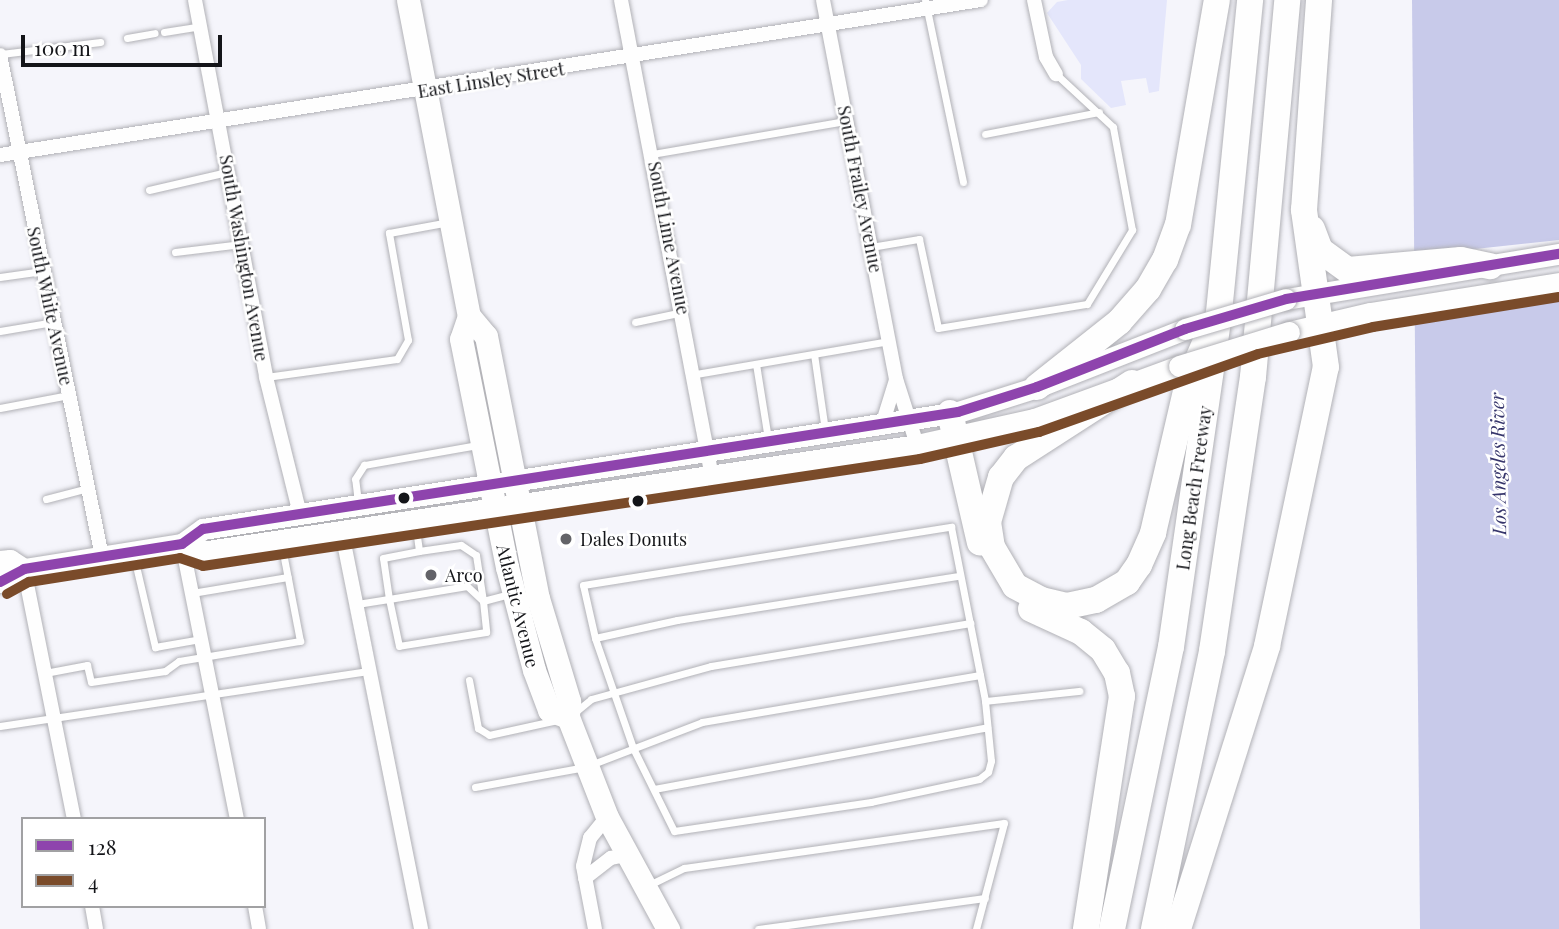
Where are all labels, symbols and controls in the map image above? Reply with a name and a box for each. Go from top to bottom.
scale bar [24,21,226,65]
text: 100 m [34,33,91,61]
street label: East Linsley Street [416,58,566,102]
street label: South Frailey Avenue [833,103,887,275]
street label: South Washington Avenue [215,152,273,364]
street label: South Lime Avenue [643,159,695,317]
street label: South White Avenue [23,224,77,388]
water label: Los Angeles River [1485,393,1511,535]
street label: Long Beach Freeway [1172,404,1216,572]
unlabelled marker [397,491,411,505]
unlabelled marker [631,494,645,508]
place label: Dales Donuts [580,528,687,550]
marker: Dales Donuts [558,531,574,547]
street label: Atlantic Avenue [492,542,544,670]
place label: Arco [445,564,483,586]
marker: Arco [423,567,439,583]
legend [21,817,266,908]
text: 128 [88,832,117,860]
text: 4 [88,867,98,895]

